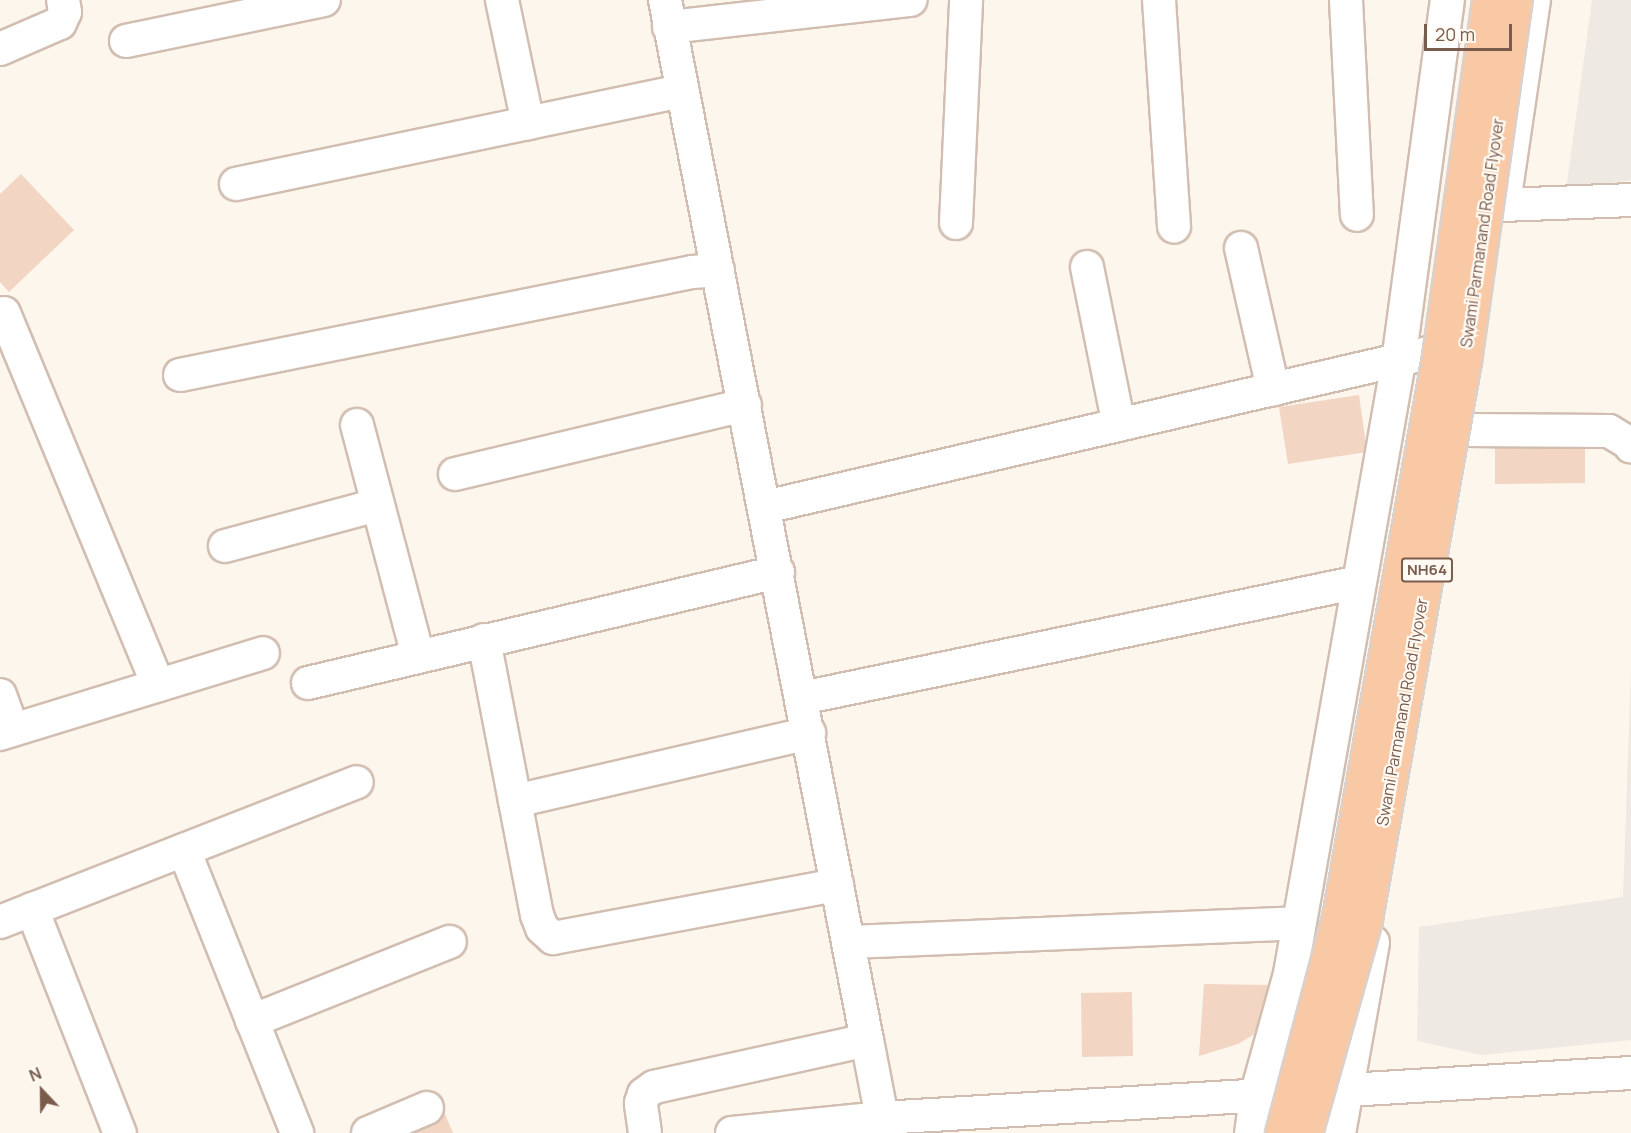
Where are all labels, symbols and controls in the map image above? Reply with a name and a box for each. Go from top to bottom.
scale bar [1427,12,1516,50]
text: 20 m [1435,22,1475,46]
street label: Swami Parmanand Road Flyover [1456,117,1508,349]
road number: NH64 [1400,558,1454,582]
street label: Swami Parmanand Road Flyover [1372,597,1432,827]
north arrow [12,1061,72,1121]
text: N [26,1062,45,1087]

